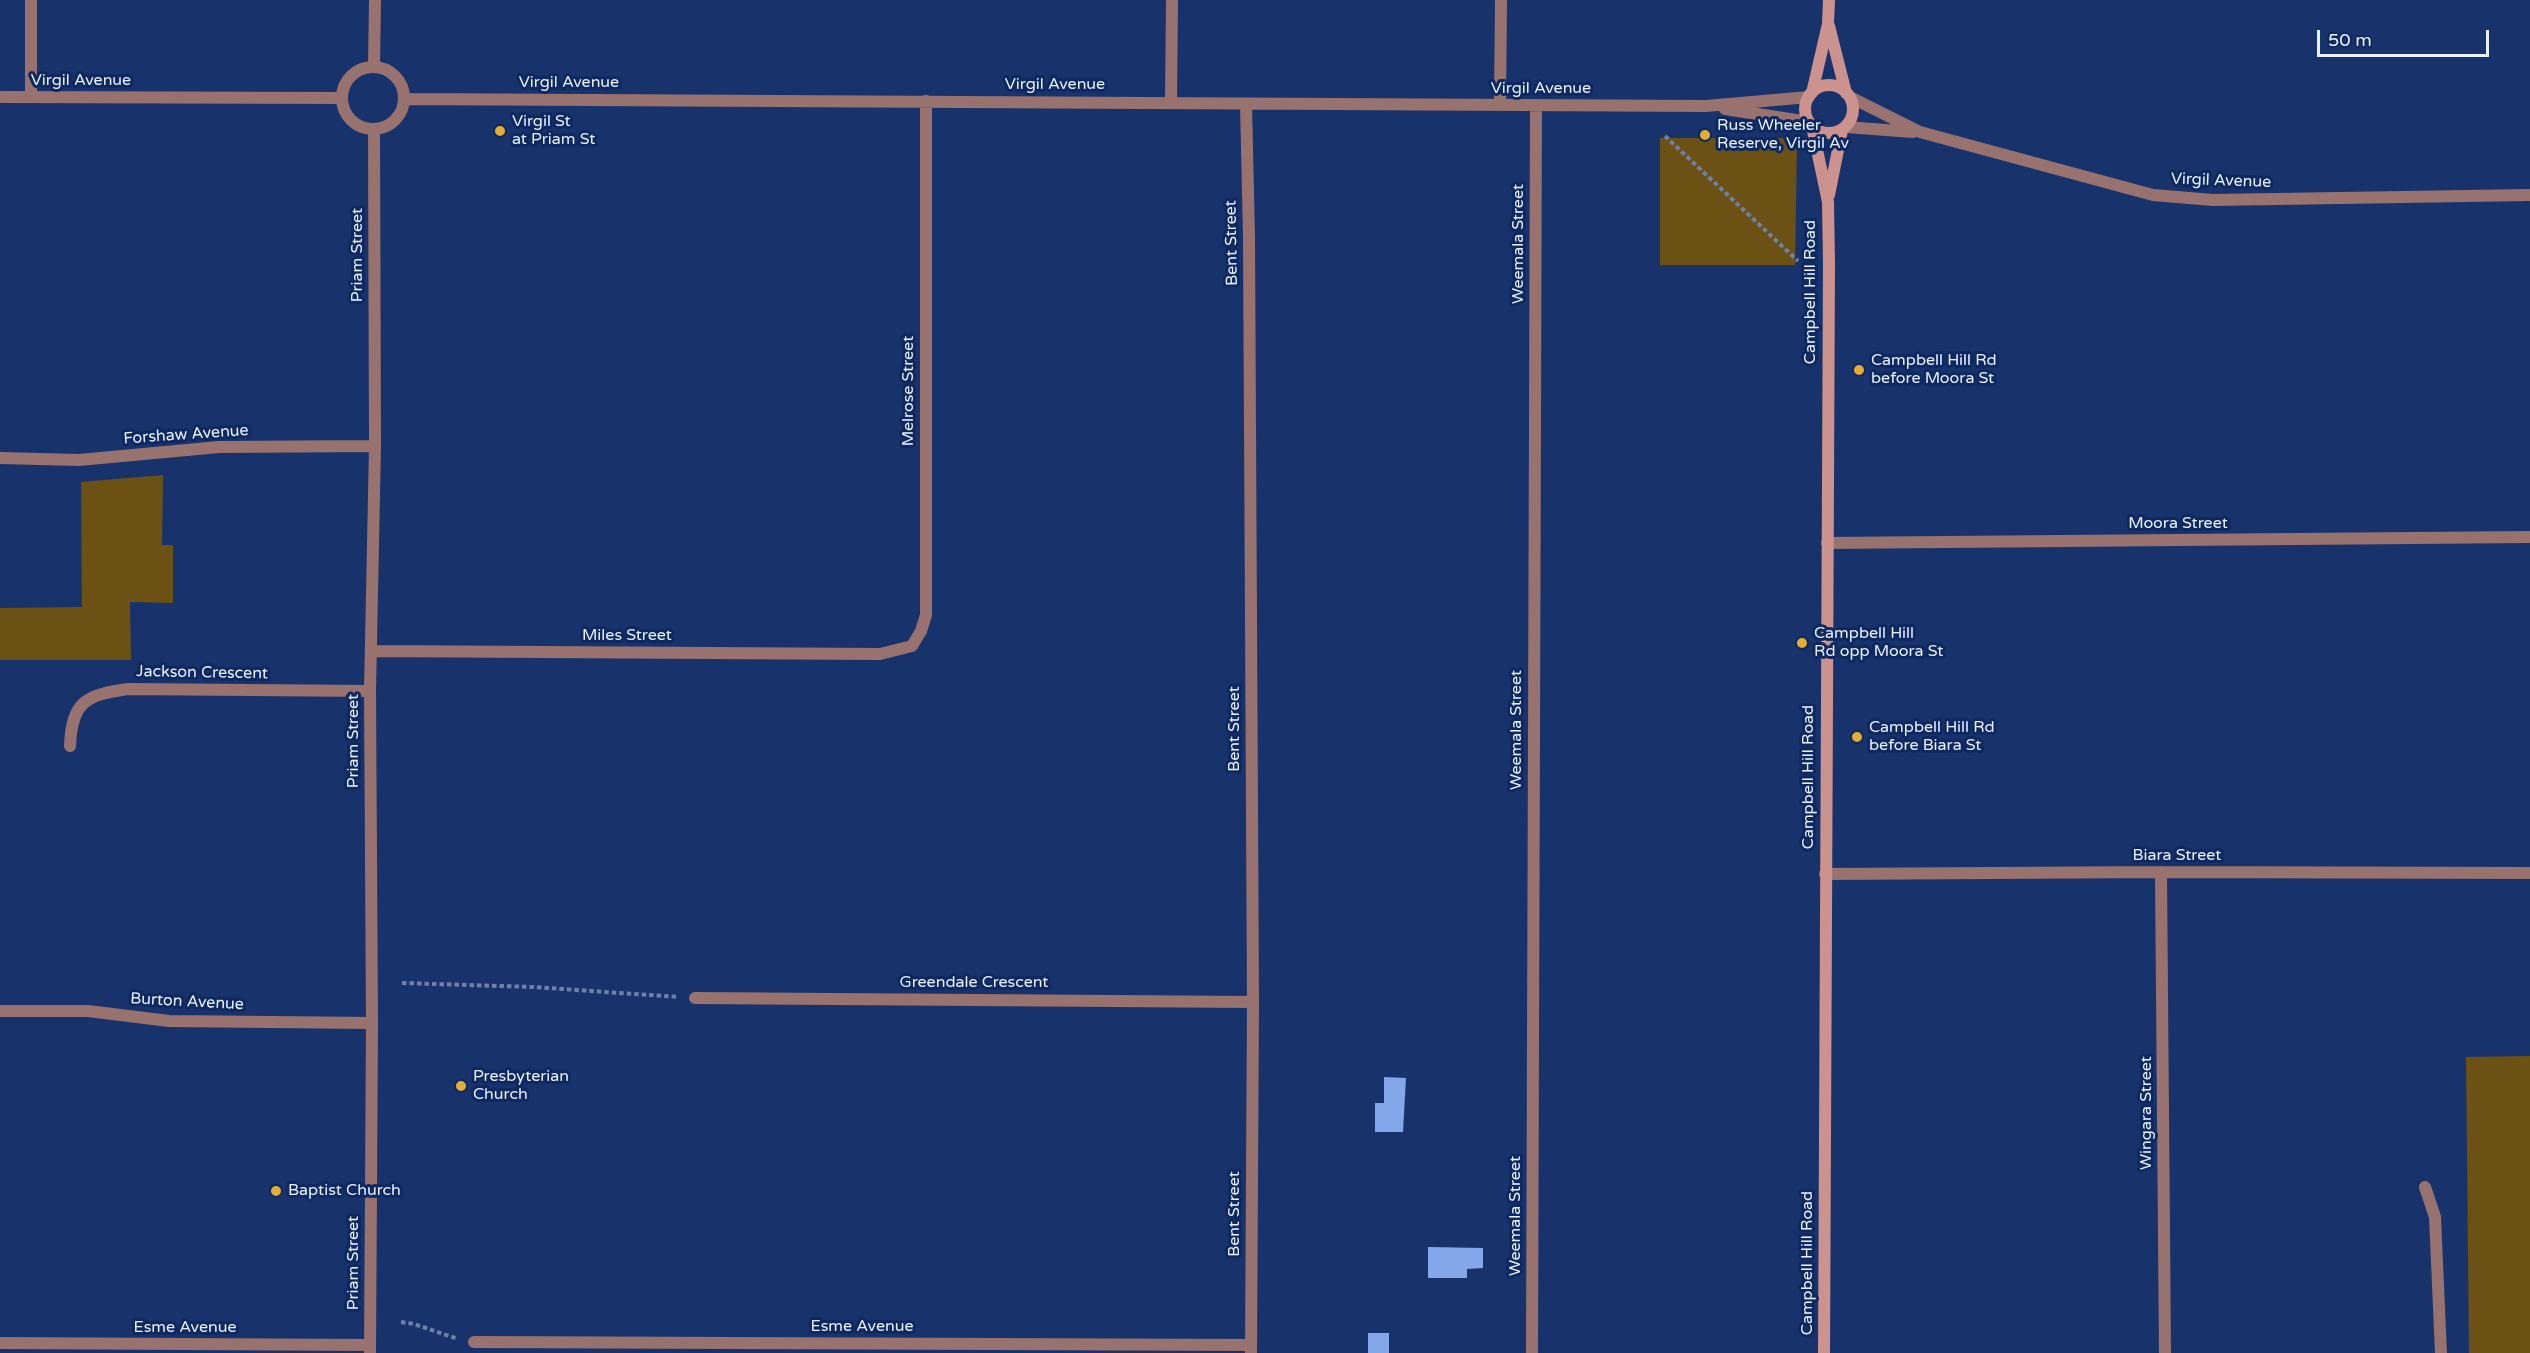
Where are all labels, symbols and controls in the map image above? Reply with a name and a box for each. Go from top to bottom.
scale bar [2320,18,2492,56]
text: 50 m [2328,29,2372,51]
street label: Virgil Avenue [31,71,131,91]
street label: Virgil Avenue [519,73,619,93]
street label: Virgil Avenue [1005,75,1105,95]
street label: Virgil Avenue [1491,79,1591,99]
place label: Virgil St at Priam St [512,112,595,150]
place label: Russ Wheeler Reserve, Virgil Av [1717,116,1849,154]
marker: Virgil St at Priam St [493,124,507,138]
marker: Russ Wheeler Reserve, Virgil Av [1698,128,1712,142]
street label: Virgil Avenue [2171,170,2271,192]
street label: Weemala Street [1509,184,1529,304]
street label: Bent Street [1222,200,1242,286]
street label: Priam Street [348,208,368,302]
street label: Campbell Hill Road [1801,220,1821,364]
street label: Melrose Street [899,336,919,446]
place label: Campbell Hill Rd before Moora St [1871,351,1997,389]
marker: Campbell Hill Rd before Moora St [1852,363,1866,377]
street label: Forshaw Avenue [123,421,249,449]
street label: Moora Street [2128,514,2228,534]
place label: Campbell Hill Rd opp Moora St [1814,624,1943,662]
street label: Miles Street [582,626,672,646]
marker: Campbell Hill Rd opp Moora St [1795,636,1809,650]
street label: Jackson Crescent [136,662,268,684]
street label: Weemala Street [1507,670,1527,790]
street label: Bent Street [1225,686,1245,772]
street label: Priam Street [344,694,364,788]
street label: Campbell Hill Road [1799,705,1819,849]
place label: Campbell Hill Rd before Biara St [1869,718,1995,756]
marker: Campbell Hill Rd before Biara St [1850,730,1864,744]
street label: Biara Street [2133,846,2221,866]
street label: Greendale Crescent [900,973,1048,993]
street label: Burton Avenue [130,989,244,1015]
street label: Wingara Street [2137,1056,2157,1170]
place label: Presbyterian Church [473,1067,569,1105]
marker: Presbyterian Church [454,1079,468,1093]
street label: Weemala Street [1506,1156,1526,1276]
street label: Bent Street [1225,1171,1245,1257]
place label: Baptist Church [288,1181,401,1201]
marker: Baptist Church [269,1184,283,1198]
street label: Campbell Hill Road [1798,1191,1818,1335]
street label: Priam Street [344,1216,364,1310]
street label: Esme Avenue [811,1317,913,1337]
street label: Esme Avenue [134,1318,236,1338]

